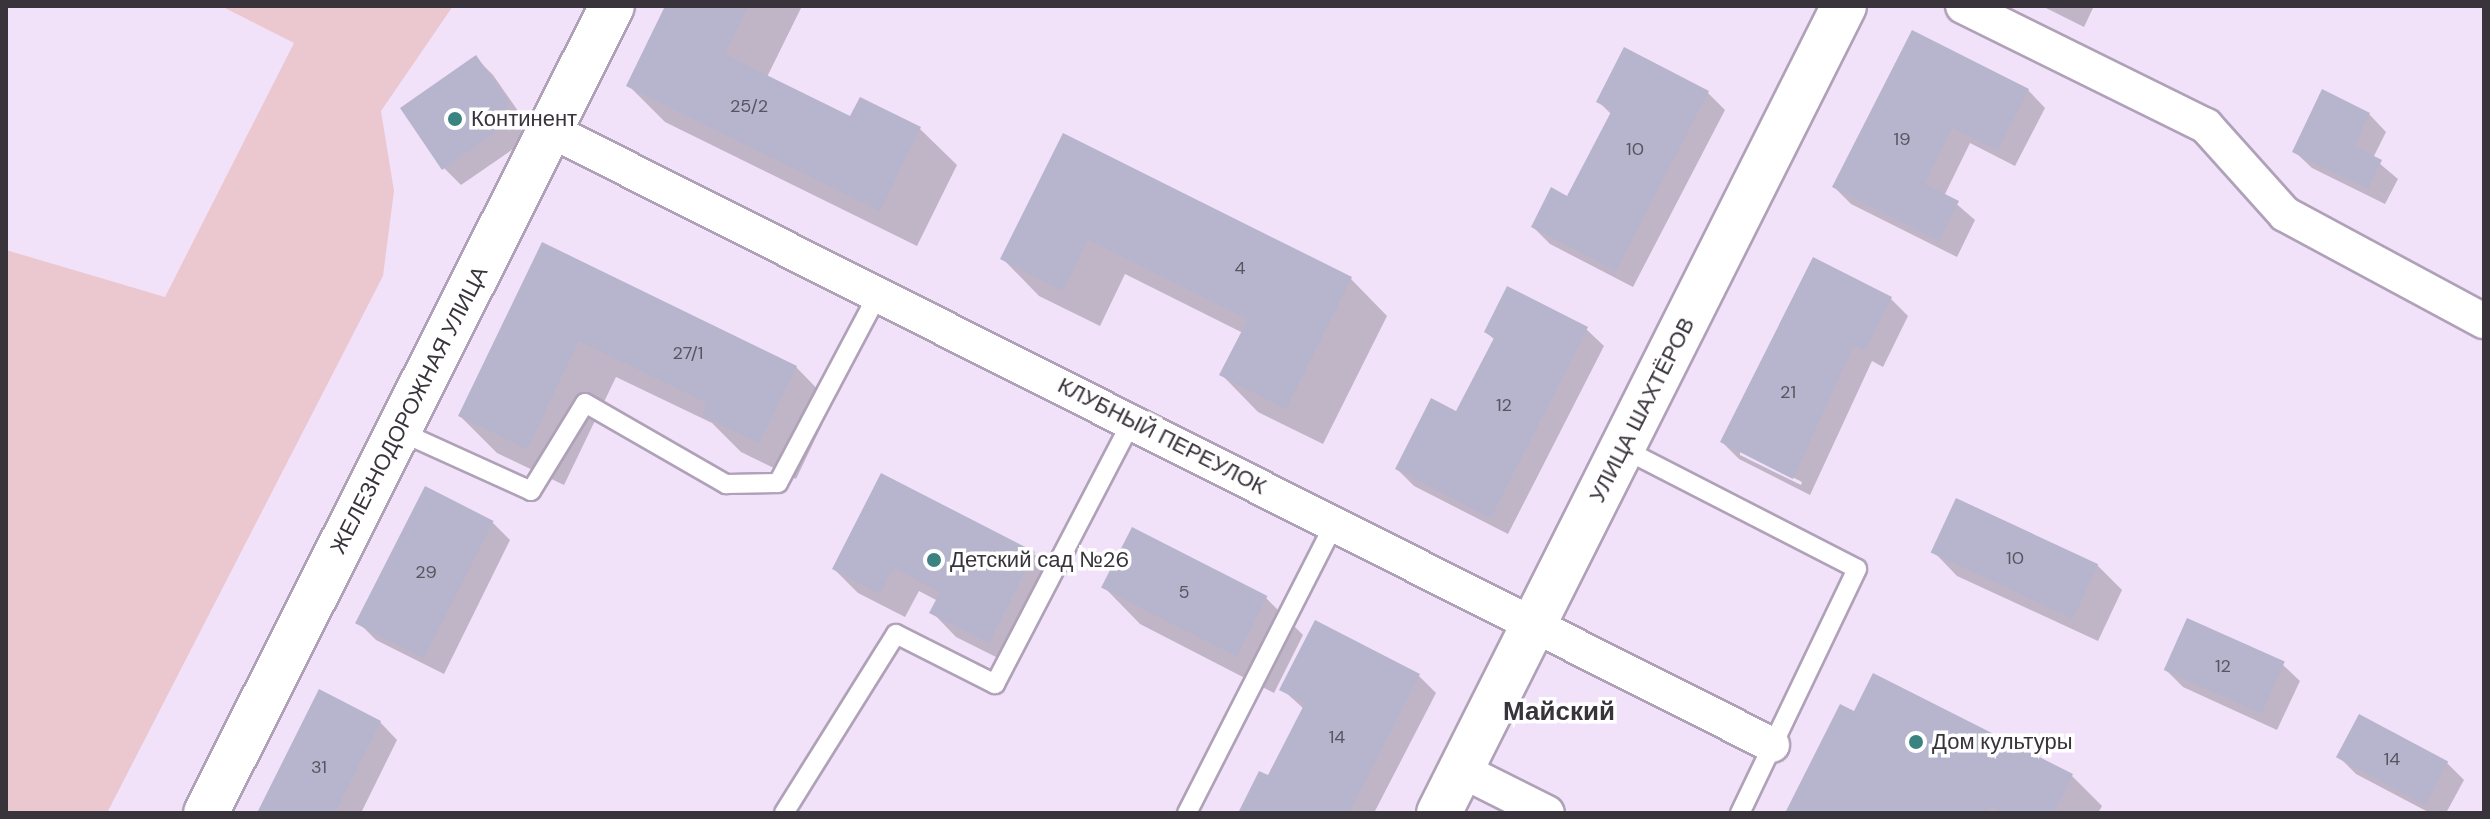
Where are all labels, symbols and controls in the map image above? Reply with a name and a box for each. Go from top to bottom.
house number: 25/2 [730,95,768,117]
place label: Континент [471,106,577,132]
marker: Континент [446,110,464,128]
house number: 19 [1894,128,1910,150]
house number: 10 [1626,138,1644,160]
house number: 4 [1235,257,1245,279]
street label: ЖЕЛЕЗНОДОРОЖНАЯ УЛИЦА [325,262,493,558]
street label: УЛИЦА ШАХТЁРОВ [1584,313,1700,507]
house number: 27/1 [673,342,703,364]
street label: КЛУБНЫЙ ПЕРЕУЛОК [1053,372,1271,500]
house number: 21 [1780,381,1796,403]
house number: 12 [1496,394,1512,416]
place label: Детский сад №26 [950,547,1129,573]
house number: 10 [2006,547,2024,569]
marker: Детский сад №26 [925,551,943,569]
house number: 29 [415,561,437,583]
house number: 5 [1179,581,1189,603]
house number: 12 [2215,655,2231,677]
district label: Майский [1503,696,1615,728]
house number: 14 [1329,726,1345,748]
place label: Дом культуры [1932,729,2072,755]
marker: Дом культуры [1907,733,1925,751]
house number: 14 [2384,748,2400,770]
house number: 31 [311,756,327,778]

